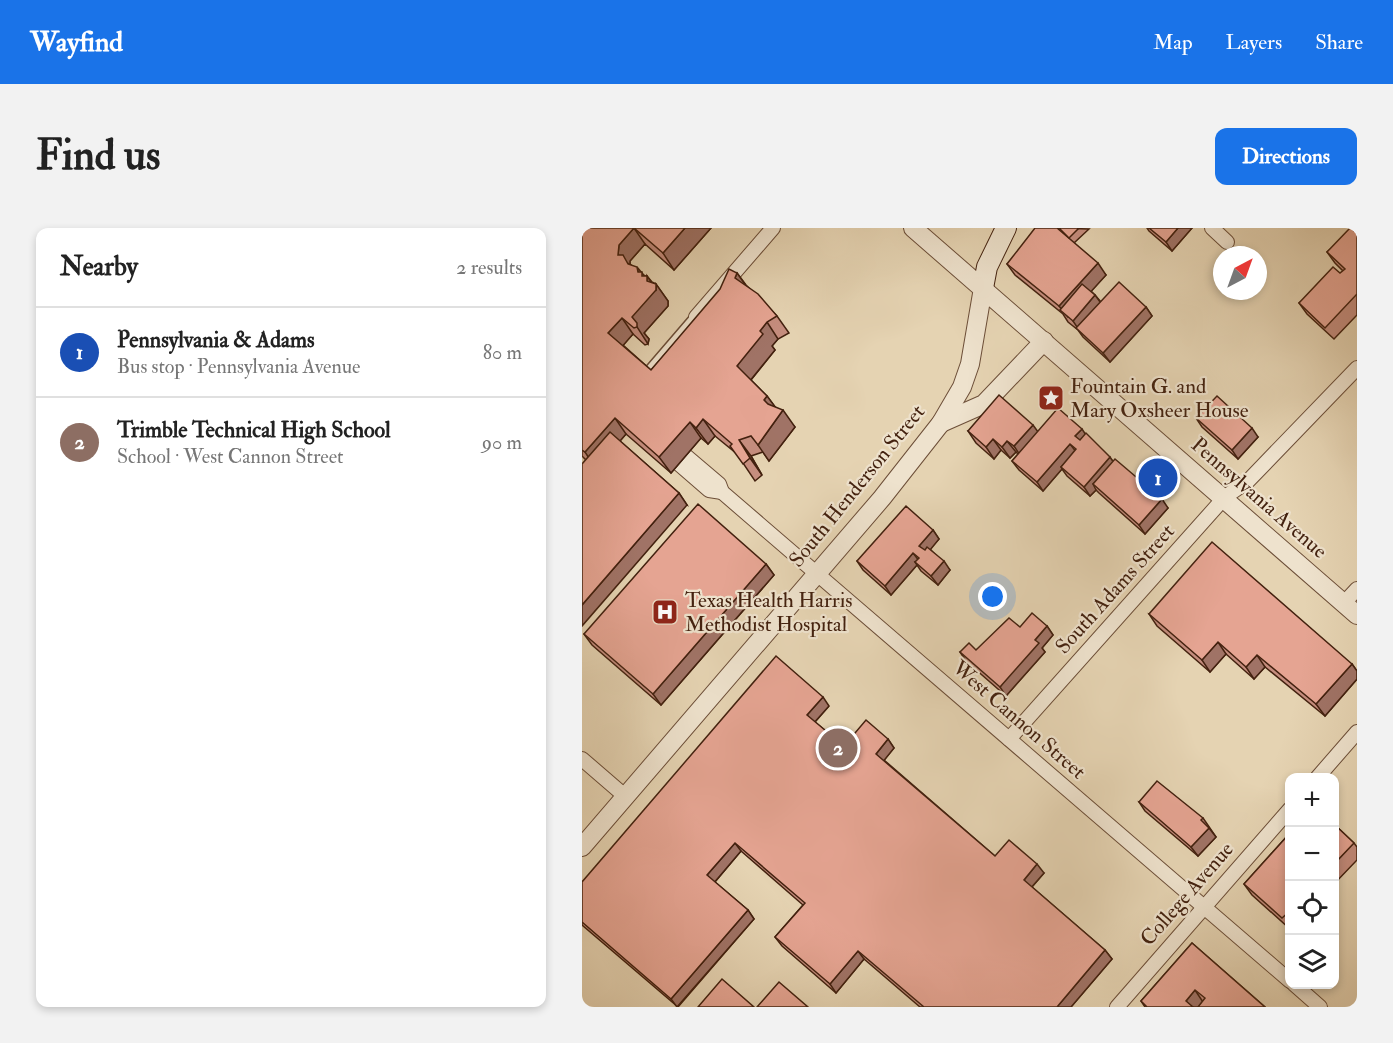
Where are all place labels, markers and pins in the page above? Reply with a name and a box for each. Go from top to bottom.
place label: Fountain G. and Mary Oxsheer House [1070,373,1249,424]
place icon: Fountain G. and Mary Oxsheer House [1036,383,1066,413]
pin: 1 [1138,456,1178,500]
place label: Texas Health Harris Methodist Hospital [685,587,852,638]
hospital icon: Texas Health Harris Methodist Hospital [650,597,680,627]
pin: 2 [818,726,858,770]

